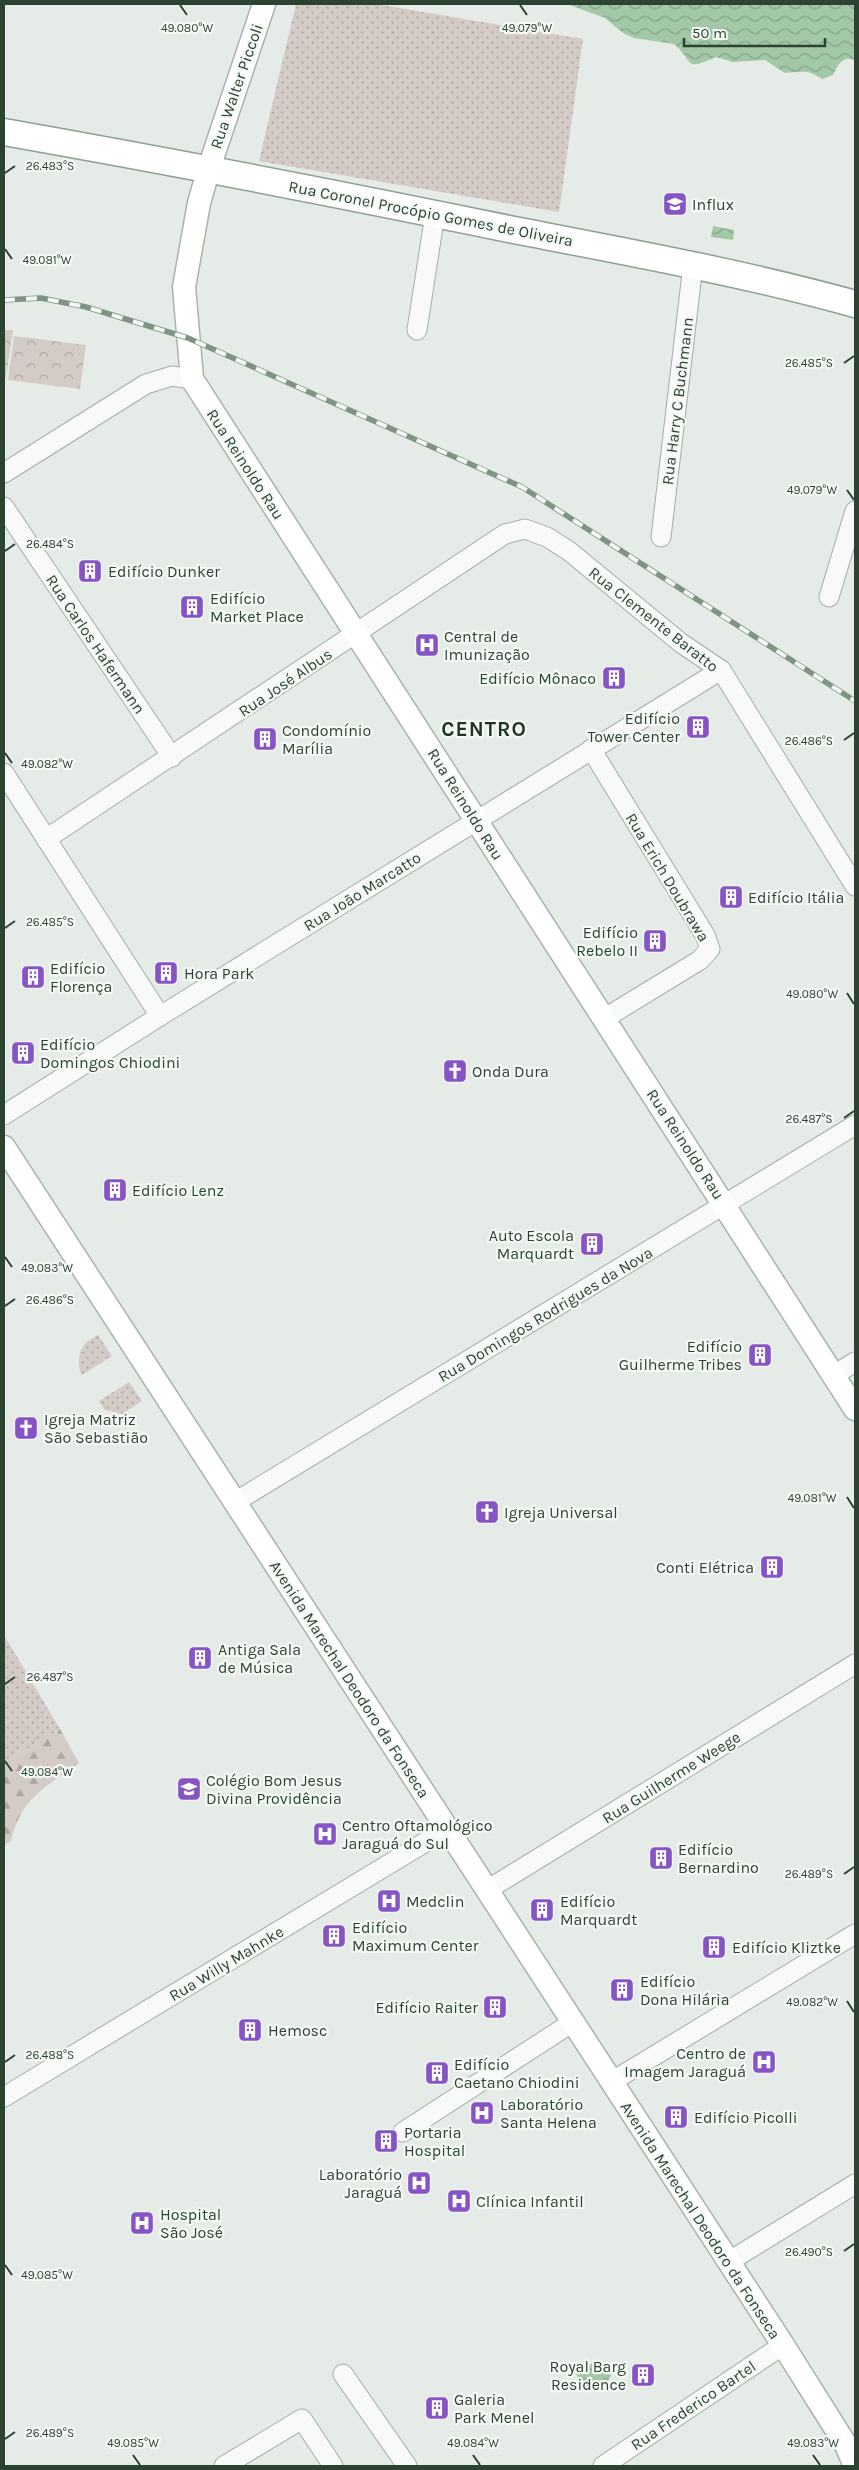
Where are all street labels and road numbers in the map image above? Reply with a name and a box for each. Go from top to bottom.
street label: Rua Walter Piccoli [206,21,267,151]
street label: Rua Coronel Procópio Gomes de Oliveira [287,177,575,250]
street label: Rua Harry C Buchmann [658,316,697,486]
street label: Rua Reinoldo Rau [203,405,288,523]
street label: Rua Clemente Baratto [585,563,722,676]
street label: Rua Carlos Hafermann [42,571,149,718]
street label: Rua José Albus [235,644,336,721]
street label: Rua Reinoldo Rau [424,745,508,864]
street label: Rua Erich Doubrawa [622,809,714,945]
street label: Rua João Marcatto [300,848,424,935]
street label: Rua Reinoldo Rau [643,1085,728,1203]
street label: Rua Domingos Rodrigues da Nova [434,1243,656,1386]
street label: Avenida Marechal Deodoro da Fonseca [266,1557,434,1802]
street label: Rua Guilherme Weege [599,1727,744,1828]
street label: Rua Willy Mahnke [166,1922,287,2005]
street label: Avenida Marechal Deodoro da Fonseca [617,2098,785,2343]
street label: Rua Frederico Bartel [627,2356,759,2454]

